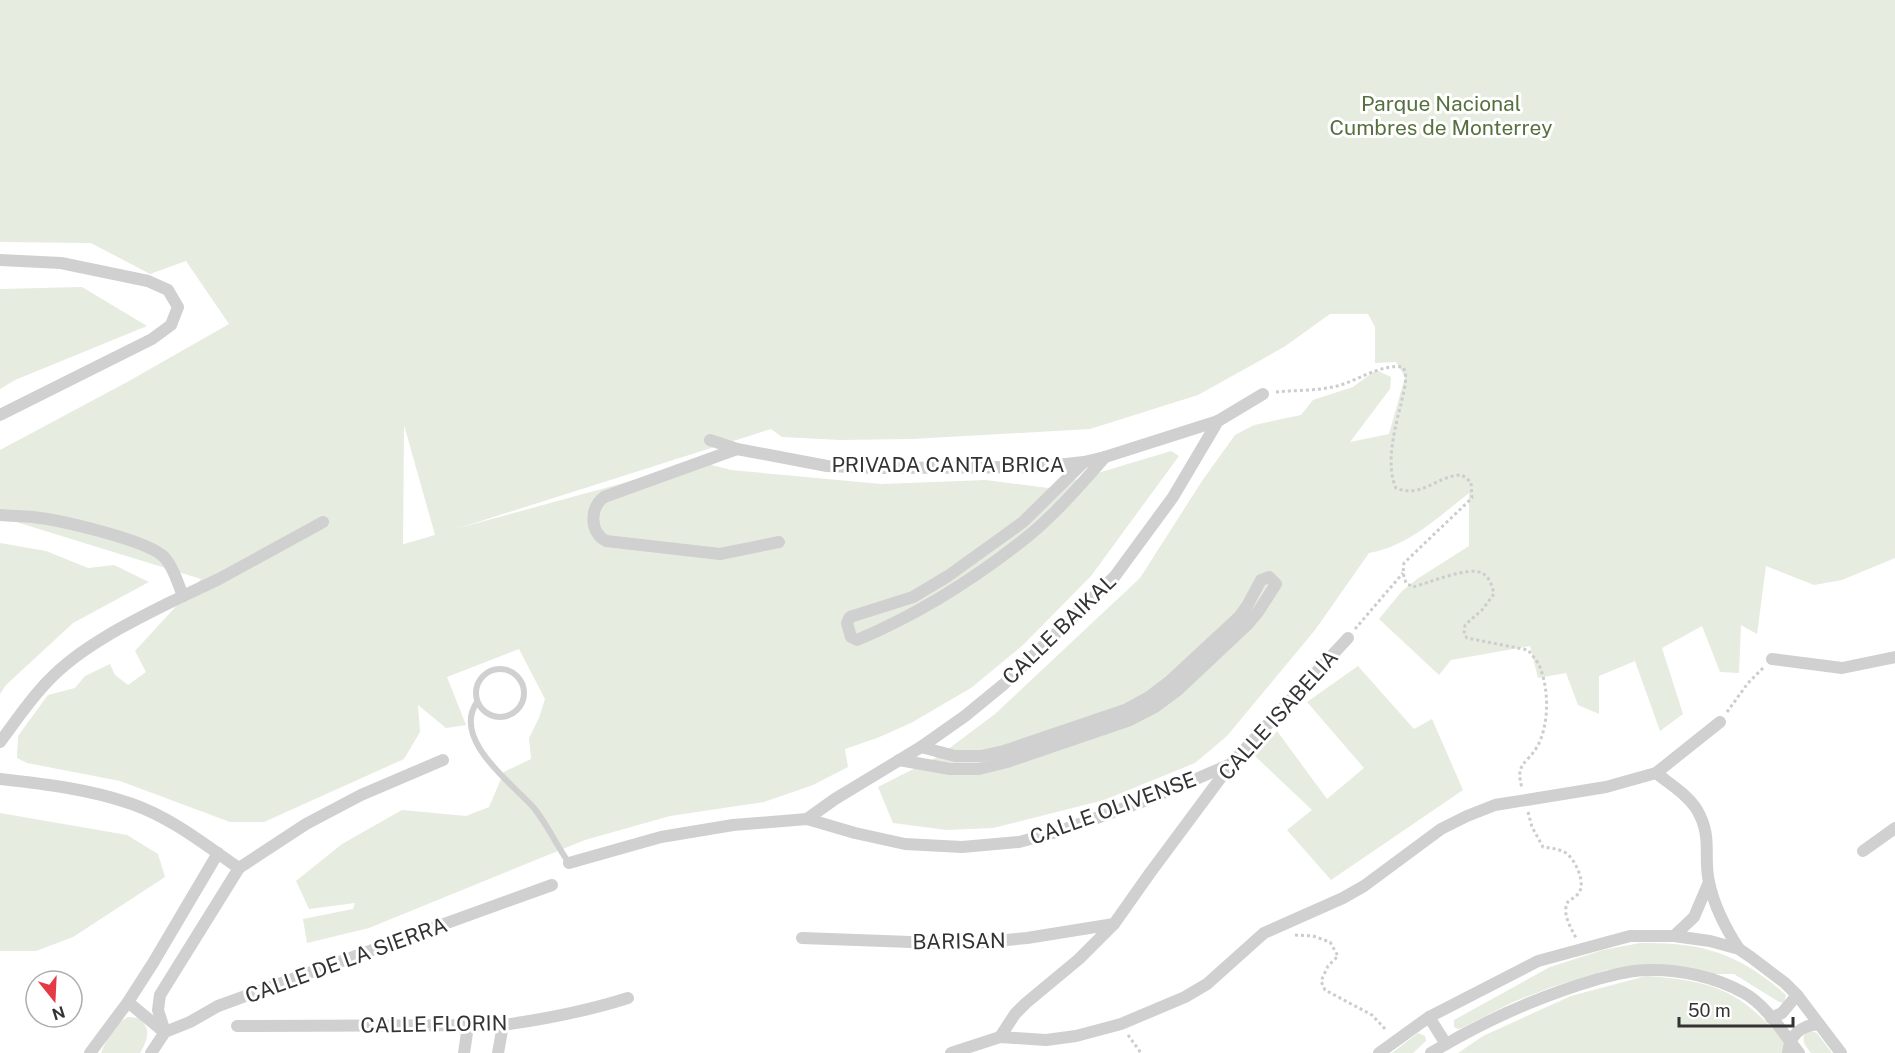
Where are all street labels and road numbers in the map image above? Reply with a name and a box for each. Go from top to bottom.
street label: PRIVADA CANTA BRICA [831,452,1065,477]
street label: CALLE BAIKAL [997,569,1121,689]
street label: CALLE ISABELIA [1213,645,1343,785]
street label: CALLE OLIVENSE [1026,766,1200,850]
street label: CALLE DE LA SIERRA [242,912,450,1008]
street label: BARISAN [912,928,1006,954]
street label: CALLE FLORIN [360,1010,508,1038]

